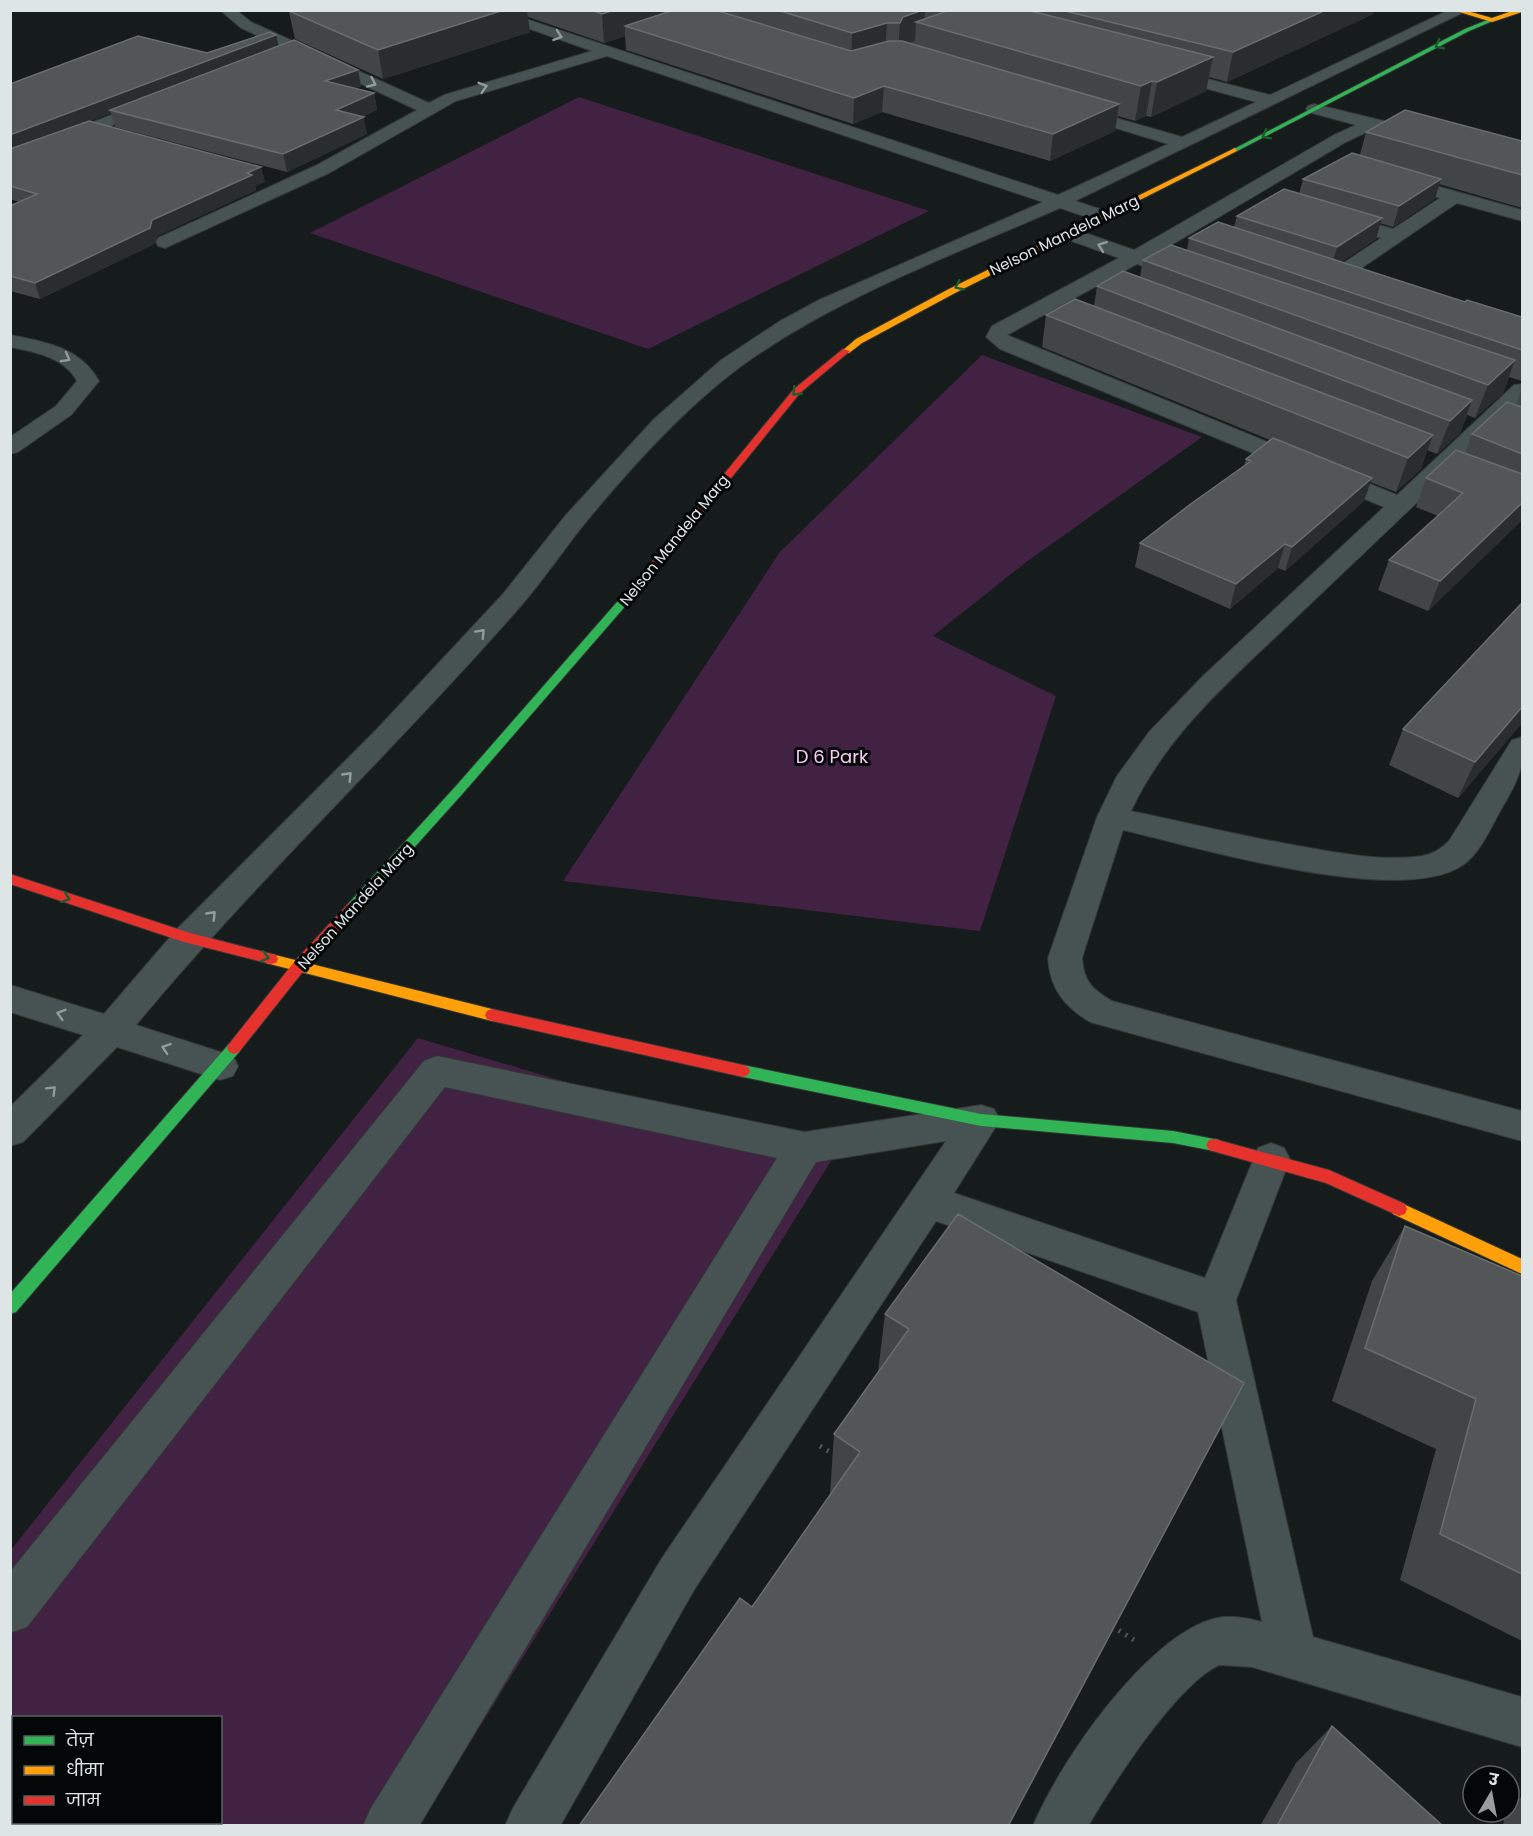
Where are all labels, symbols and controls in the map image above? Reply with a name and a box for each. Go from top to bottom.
one-way arrow [552,29,563,41]
one-way arrow [1434,37,1445,49]
one-way arrow [366,76,377,88]
one-way arrow [477,82,488,94]
one-way arrow [1261,127,1272,139]
street label: Nelson Mandela Marg [986,190,1142,280]
one-way arrow [1097,240,1108,253]
one-way arrow [955,279,966,290]
one-way arrow [60,351,70,362]
one-way arrow [793,384,804,395]
street label: Nelson Mandela Marg [614,470,734,610]
one-way arrow [474,630,485,640]
park label: D 6 Park [796,744,869,769]
one-way arrow [340,772,351,783]
street label: Nelson Mandela Marg [293,838,417,974]
one-way arrow [60,891,71,904]
one-way arrow [204,912,215,923]
one-way arrow [260,949,270,962]
one-way arrow [57,1009,67,1021]
one-way arrow [161,1042,172,1055]
one-way arrow [45,1086,55,1097]
legend [12,1716,222,1824]
text: तेज़ [65,1727,94,1752]
text: धीमा [66,1757,104,1782]
north arrow [1461,1764,1521,1824]
text: उ [1486,1767,1501,1792]
text: जाम [65,1787,101,1812]

